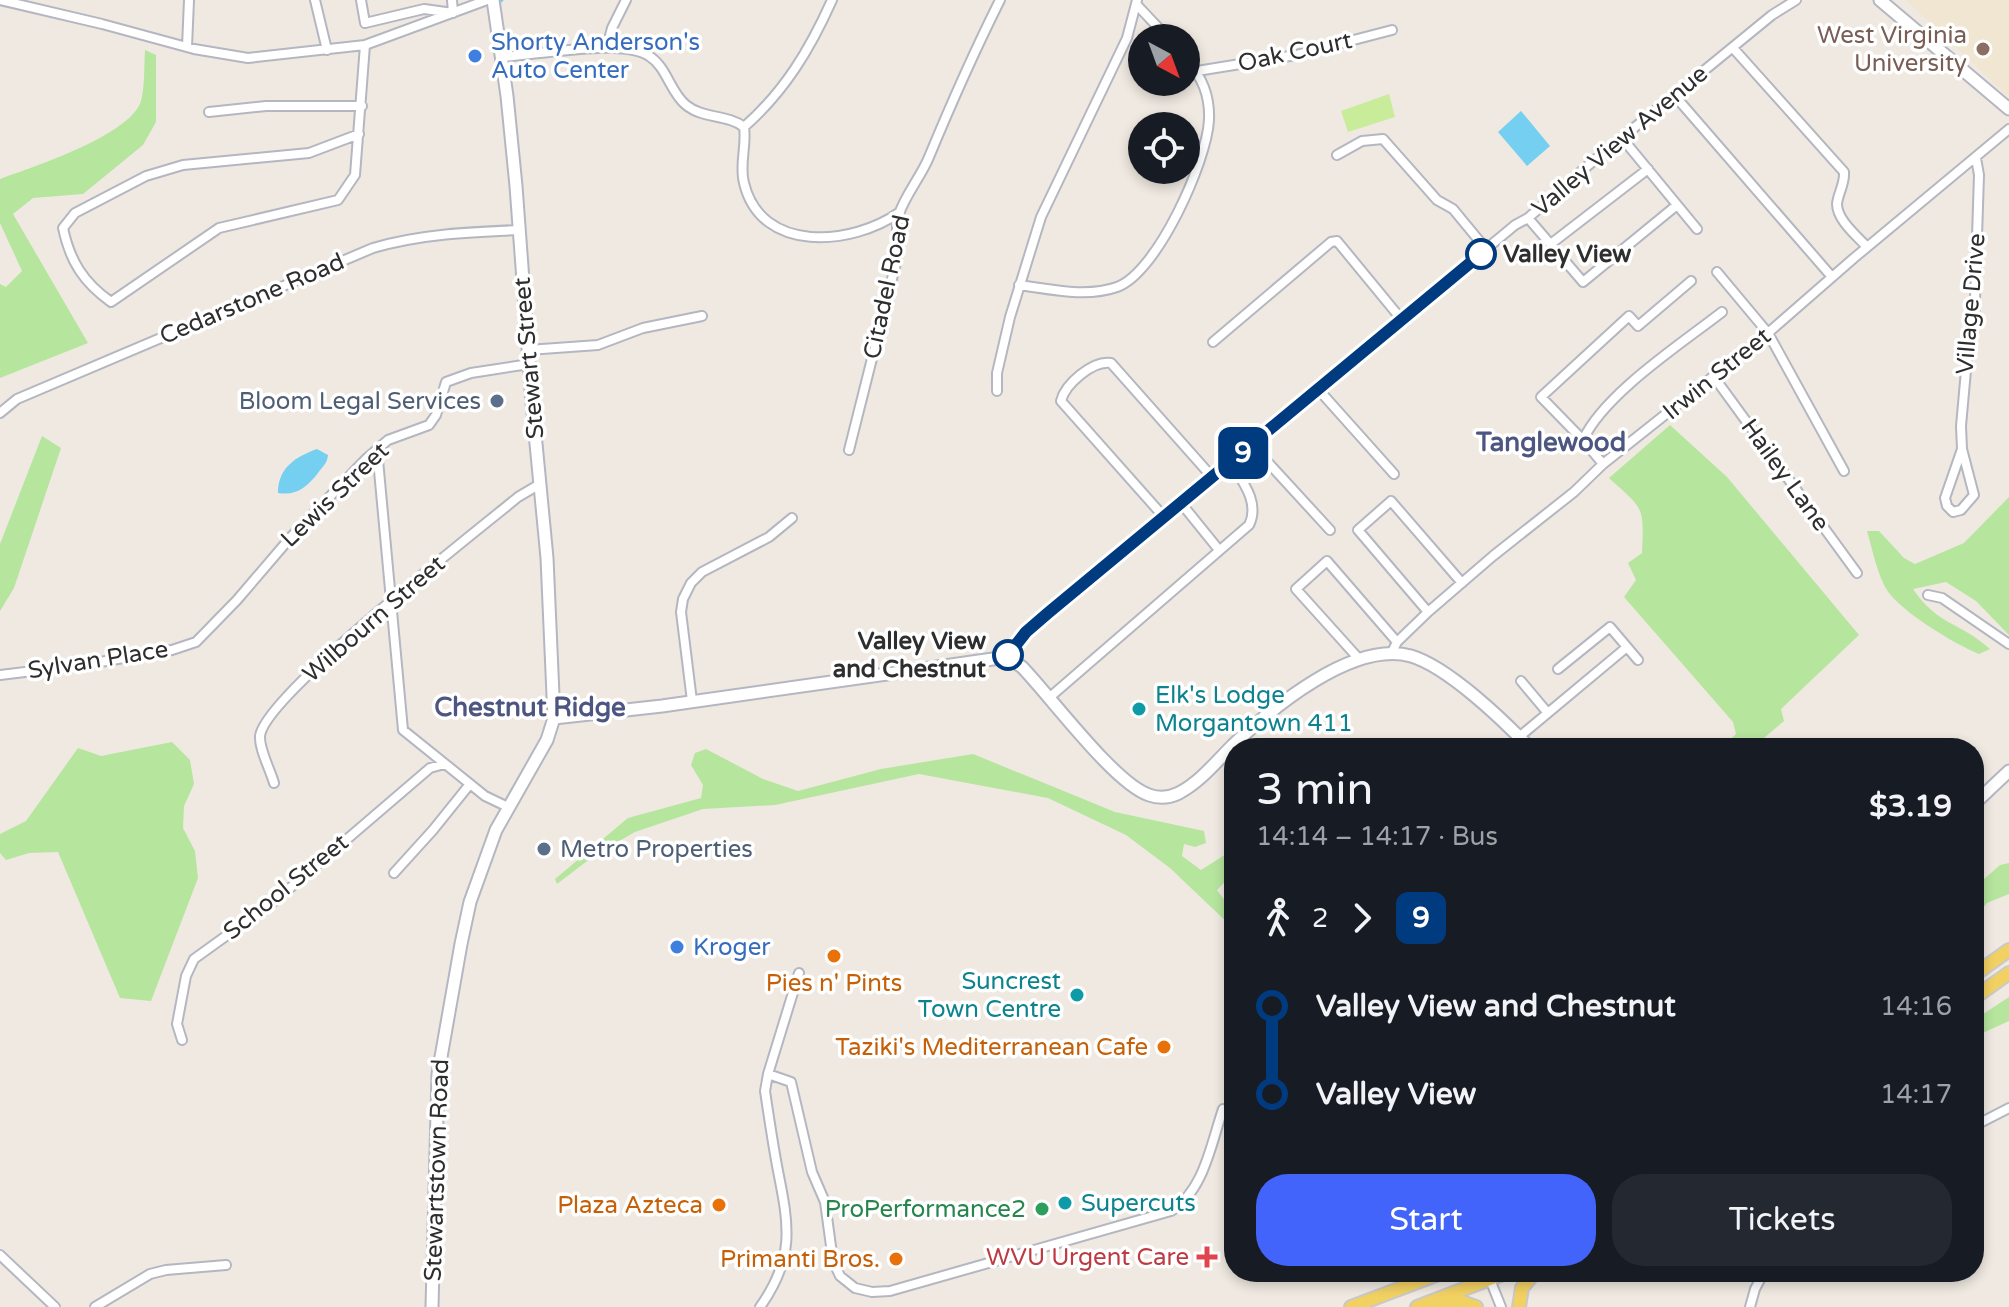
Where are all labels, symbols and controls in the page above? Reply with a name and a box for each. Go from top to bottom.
place label: West Virginia University [1817,21,1967,78]
north arrow [1128,24,1200,96]
map controls [1128,24,1200,184]
street label: Oak Court [1235,26,1355,78]
place label: Shorty Anderson's Auto Center [491,28,700,85]
marker: West Virginia University [1974,40,1992,58]
marker: Shorty Anderson's Auto Center [466,47,484,65]
street label: Valley View Avenue [1526,59,1714,223]
button: locate [1128,112,1200,184]
street label: Citadel Road [858,212,916,362]
street label: Village Drive [1950,232,1992,376]
marker: Valley View [1466,239,1496,269]
place label: Valley View [1503,240,1631,269]
street label: Cedarstone Road [155,247,349,351]
street label: Stewart Street [507,276,551,440]
street label: Irwin Street [1657,322,1777,426]
place label: Bloom Legal Services [239,387,481,416]
marker: Bloom Legal Services [488,392,506,410]
street label: Hailey Lane [1735,413,1835,537]
line badge: 9 [1217,427,1269,479]
district label: Tanglewood [1475,427,1626,458]
street label: Lewis Street [275,436,395,554]
text: 9 [1234,436,1252,470]
street label: Wilbourn Street [297,549,451,689]
place label: Valley View and Chestnut [833,627,987,684]
street label: Sylvan Place [26,635,170,685]
marker: Valley View and Chestnut [993,640,1023,670]
place label: Elk's Lodge Morgantown 411 [1155,681,1353,738]
district label: Chestnut Ridge [434,692,626,723]
marker: Elk's Lodge Morgantown 411 [1130,700,1148,718]
text: 3 min [1256,764,1373,817]
text: $3.19 [1869,788,1952,825]
text: 14:14 – 14:17 · Bus [1256,821,1498,852]
street label: School Street [218,828,354,946]
place label: Metro Properties [560,835,753,864]
marker: Metro Properties [535,840,553,858]
icon: walk [1256,896,1300,940]
icon: forward [1340,896,1384,940]
text: 9 [1412,901,1430,935]
text: 2 [1312,903,1328,934]
place label: Kroger [693,933,771,962]
marker: Kroger [668,938,686,956]
marker: Pies n' Pints [825,947,843,965]
place label: Suncrest Town Centre [918,967,1061,1024]
place label: Pies n' Pints [766,969,902,998]
marker: Suncrest Town Centre [1068,986,1086,1004]
text: Valley View and Chestnut [1316,988,1676,1025]
text: 14:16 [1880,991,1952,1022]
place label: Taziki's Mediterranean Cafe [835,1033,1148,1062]
marker: Taziki's Mediterranean Cafe [1155,1038,1173,1056]
street label: Stewartstown Road [419,1058,455,1282]
text: Valley View [1316,1076,1476,1113]
text: 14:17 [1880,1079,1952,1110]
button: Start [1256,1174,1596,1266]
button: Tickets [1612,1174,1952,1266]
place label: Supercuts [1081,1189,1196,1218]
place label: Plaza Azteca [557,1191,703,1220]
marker: Supercuts [1056,1194,1074,1212]
place label: ProPerformance2 [825,1195,1026,1224]
marker: Plaza Azteca [710,1196,728,1214]
marker: ProPerformance2 [1033,1200,1051,1218]
place label: WVU Urgent Care [986,1243,1189,1272]
place label: Primanti Bros. [720,1245,880,1274]
marker: WVU Urgent Care [1196,1246,1218,1268]
marker: Primanti Bros. [887,1250,905,1268]

